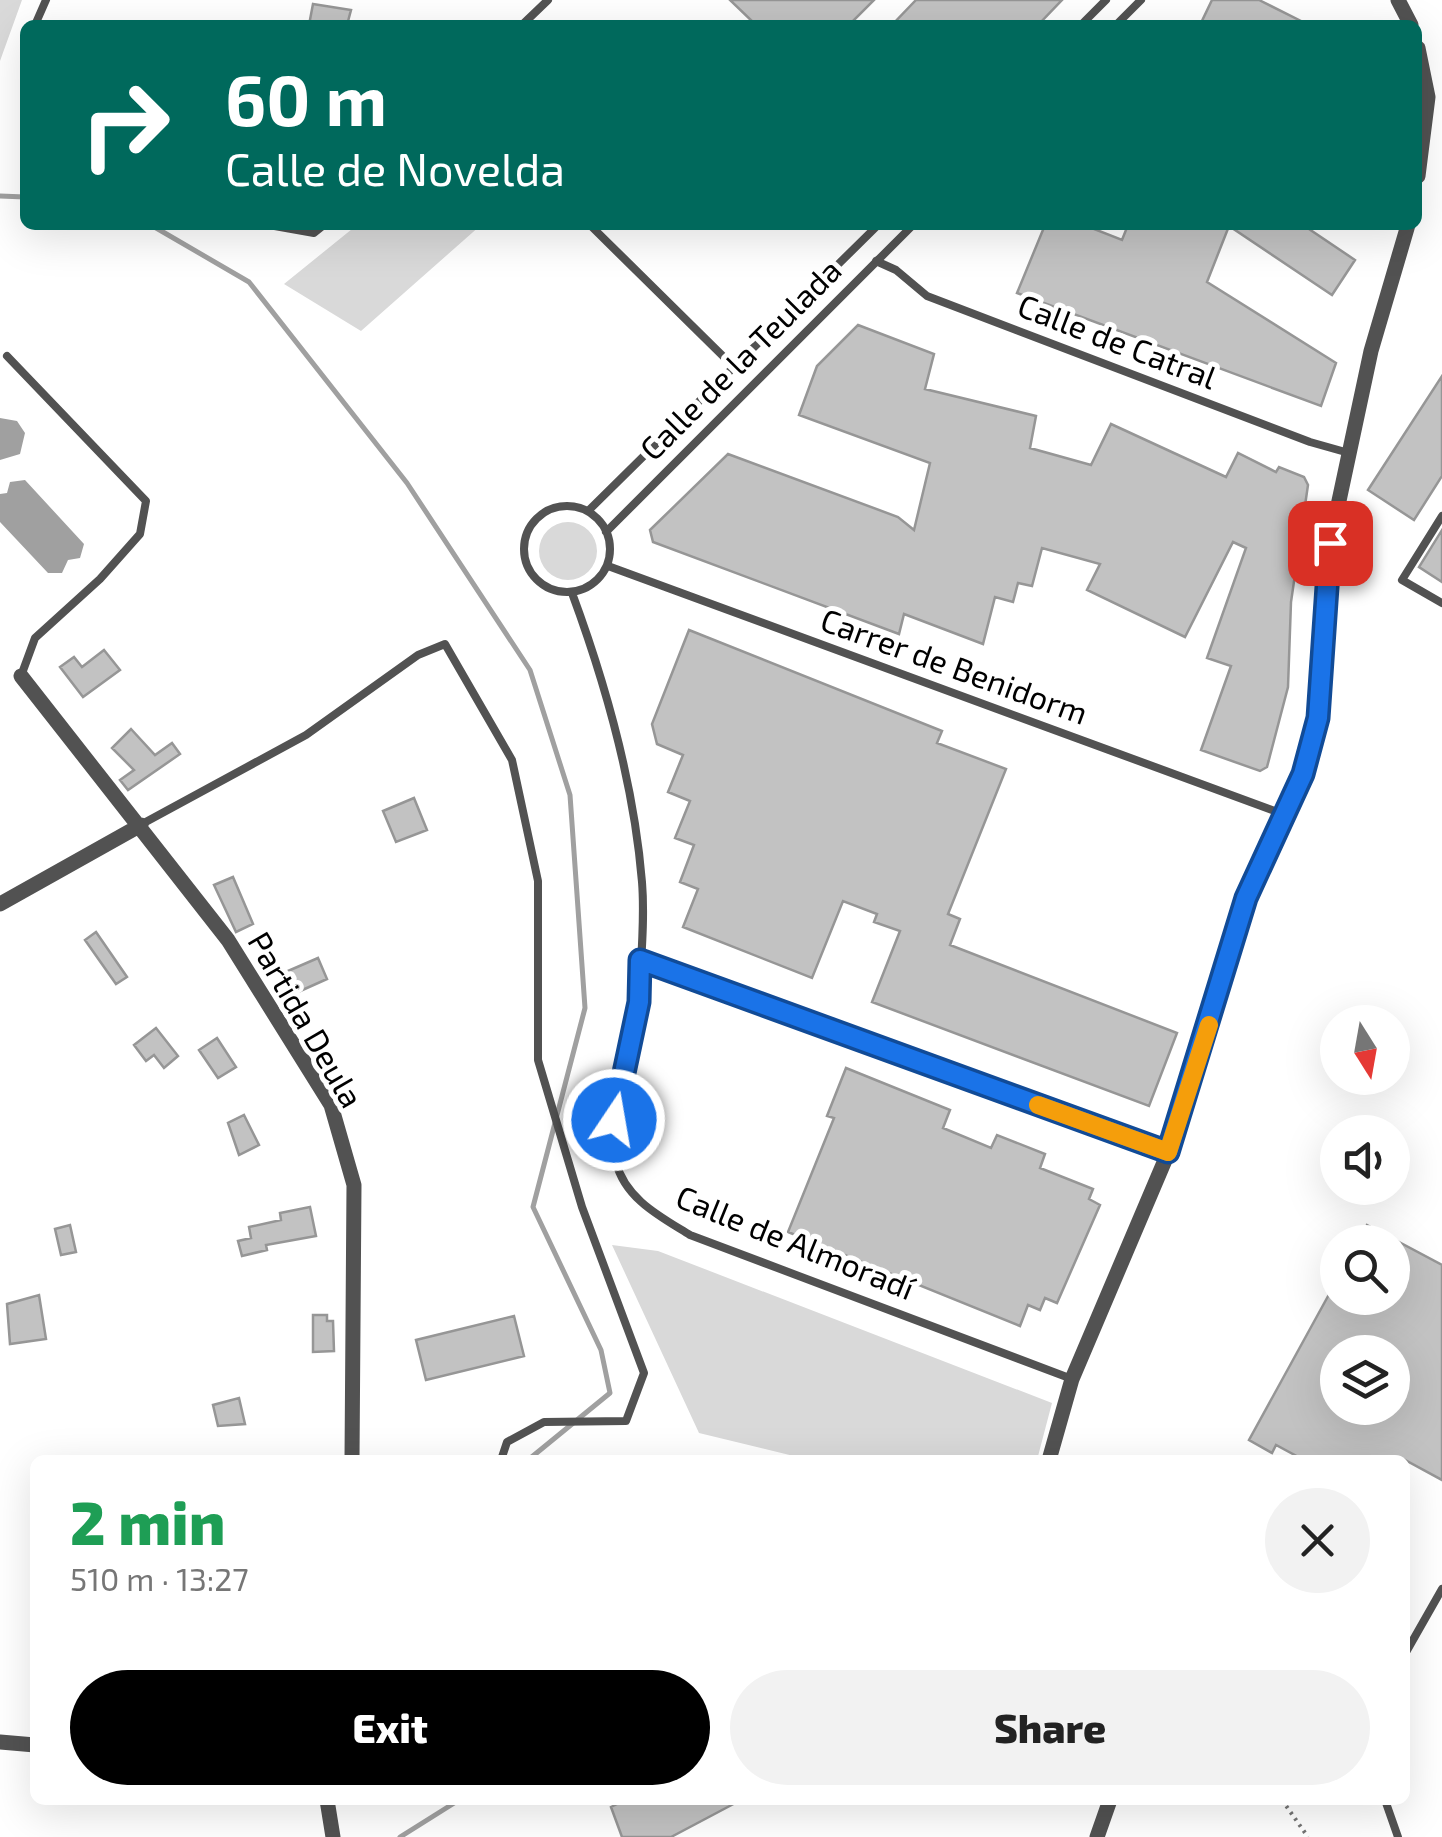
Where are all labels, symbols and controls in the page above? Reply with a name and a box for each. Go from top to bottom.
text: 60 m [225,56,387,140]
icon: right [60,60,190,190]
text: Calle de Novelda [225,141,565,195]
street label: Calle de la Teulada [631,250,848,467]
street label: Calle de Catral [1013,285,1223,396]
pin [1288,501,1373,586]
icon: arrive [1303,516,1358,571]
street label: Carrer de Benidorm [816,599,1093,731]
street label: Partida Deula [241,925,372,1113]
north arrow [1320,1005,1410,1095]
map controls [1320,1005,1410,1425]
position arrow [562,1068,666,1172]
button: sound [1320,1115,1410,1205]
street label: Calle de Almoradí [671,1176,921,1307]
button: search [1320,1225,1410,1315]
button: layers [1320,1335,1410,1425]
text: 2 min [70,1485,225,1557]
button: close [1265,1488,1370,1593]
text: 510 m · 13:27 [70,1559,249,1597]
button: Exit [70,1670,710,1785]
button: Share [730,1670,1370,1785]

